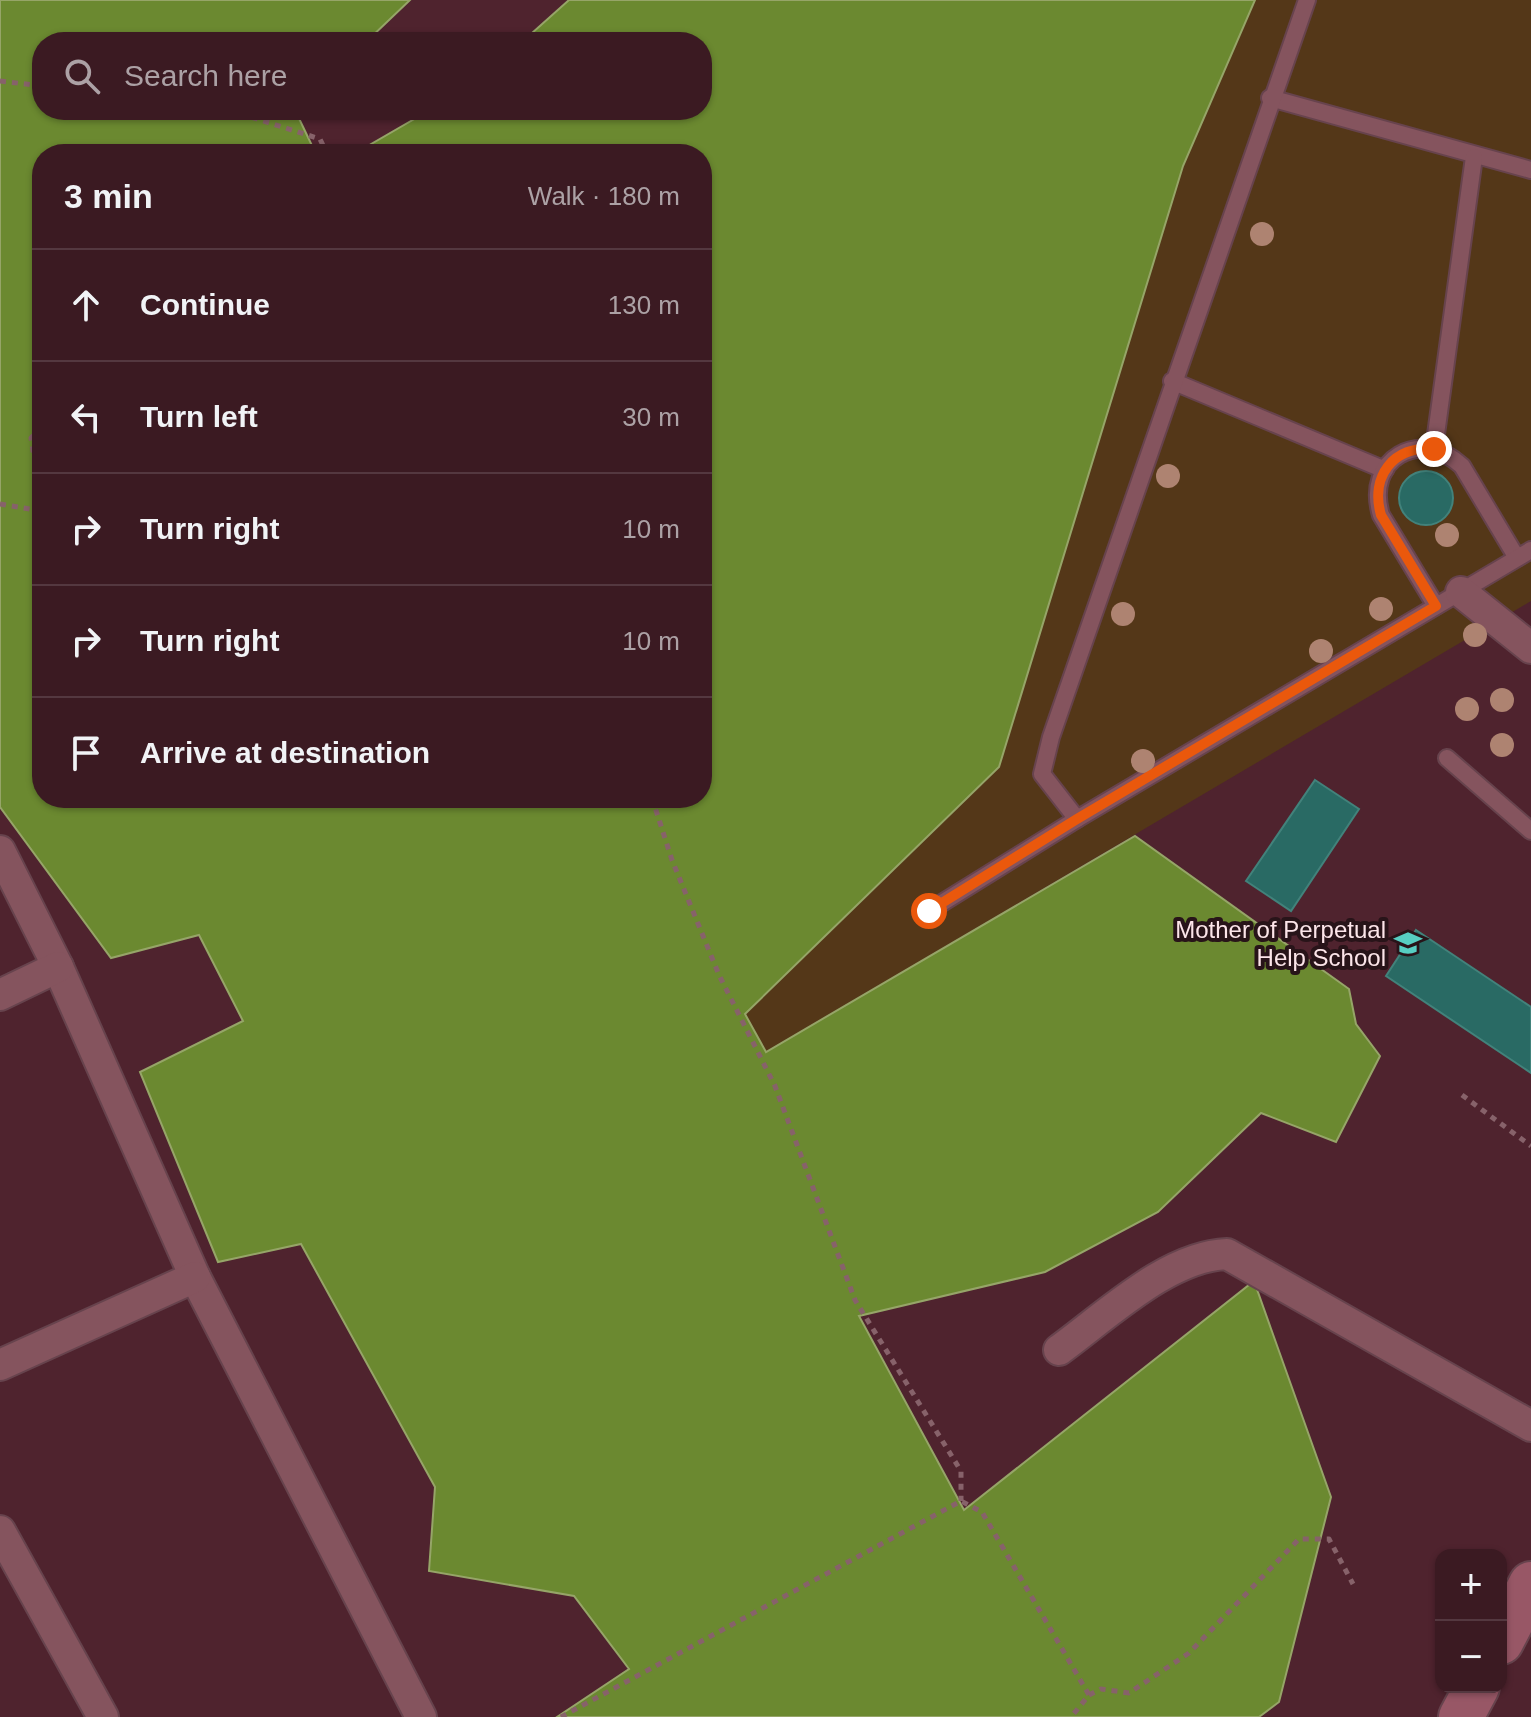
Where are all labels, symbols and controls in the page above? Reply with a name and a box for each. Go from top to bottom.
search box [32,32,712,120]
icon: search [60,54,104,98]
text: Search here [124,59,287,92]
text: 3 min [64,177,153,215]
text: Walk · 180 m [528,181,680,211]
icon: ahead [64,283,108,327]
text: Continue [140,288,270,321]
text: 130 m [608,290,680,320]
icon: left [64,395,108,439]
text: Turn left [140,400,258,433]
text: 30 m [622,402,680,432]
route end [1416,431,1452,467]
icon: right [64,507,108,551]
text: Turn right [140,512,279,545]
text: 10 m [622,514,680,544]
icon: right [64,619,108,663]
text: Turn right [140,624,279,657]
text: 10 m [622,626,680,656]
icon: arrive [64,731,108,775]
text: Arrive at destination [140,736,430,769]
route start [911,893,947,929]
place label: Mother of Perpetual Help School [1175,916,1386,971]
school or university icon: Mother of Perpetual Help School [1393,928,1423,958]
map controls [1435,1549,1507,1693]
button: + [1435,1549,1507,1621]
button: − [1435,1621,1507,1693]

